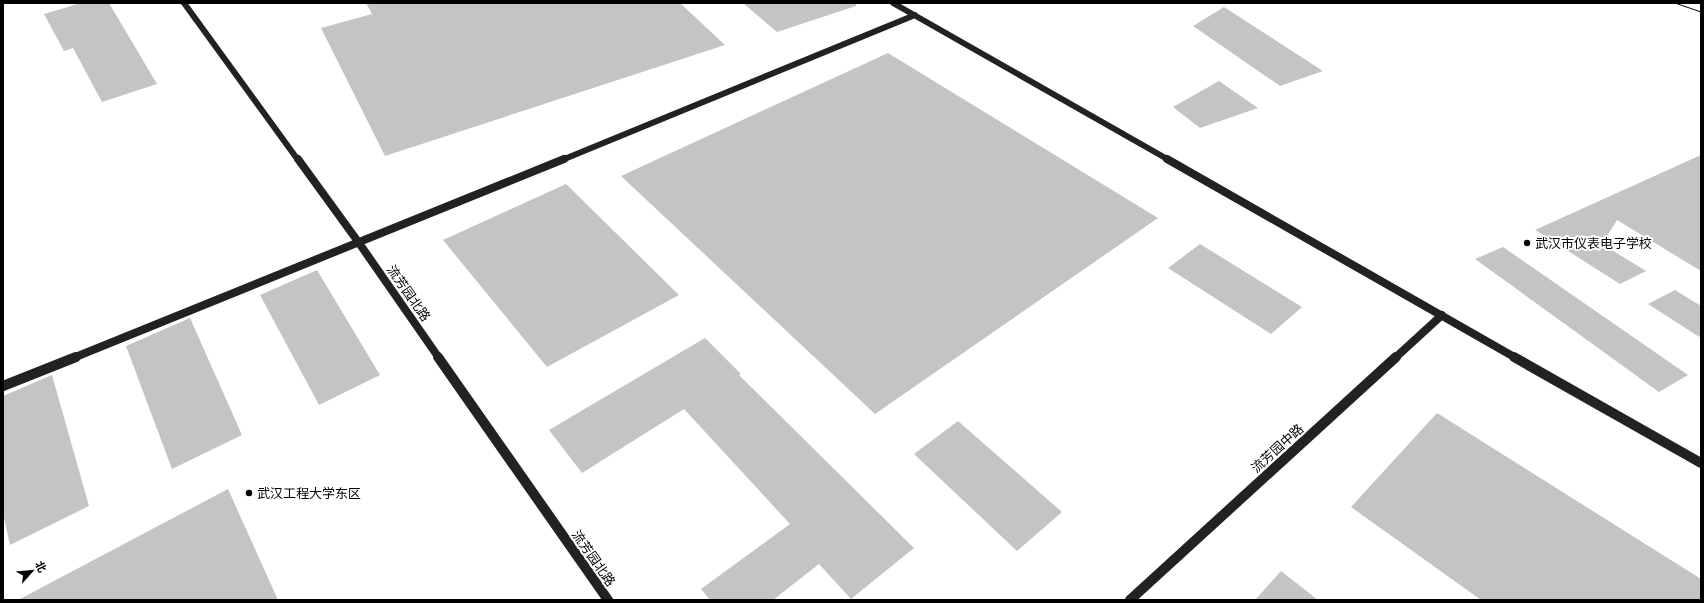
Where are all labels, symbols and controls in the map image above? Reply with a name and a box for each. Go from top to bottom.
place label: 武汉市仪表电子学校 [1535,234,1652,252]
marker: 武汉市仪表电子学校 [1522,238,1532,248]
street label: 流芳园北路 [383,261,435,325]
street label: 流芳园中路 [1247,420,1307,476]
place label: 武汉工程大学东区 [257,484,361,502]
marker: 武汉工程大学东区 [244,488,254,498]
street label: 流芳园北路 [568,526,620,590]
north arrow [12,551,52,591]
text: 北 [32,558,51,575]

